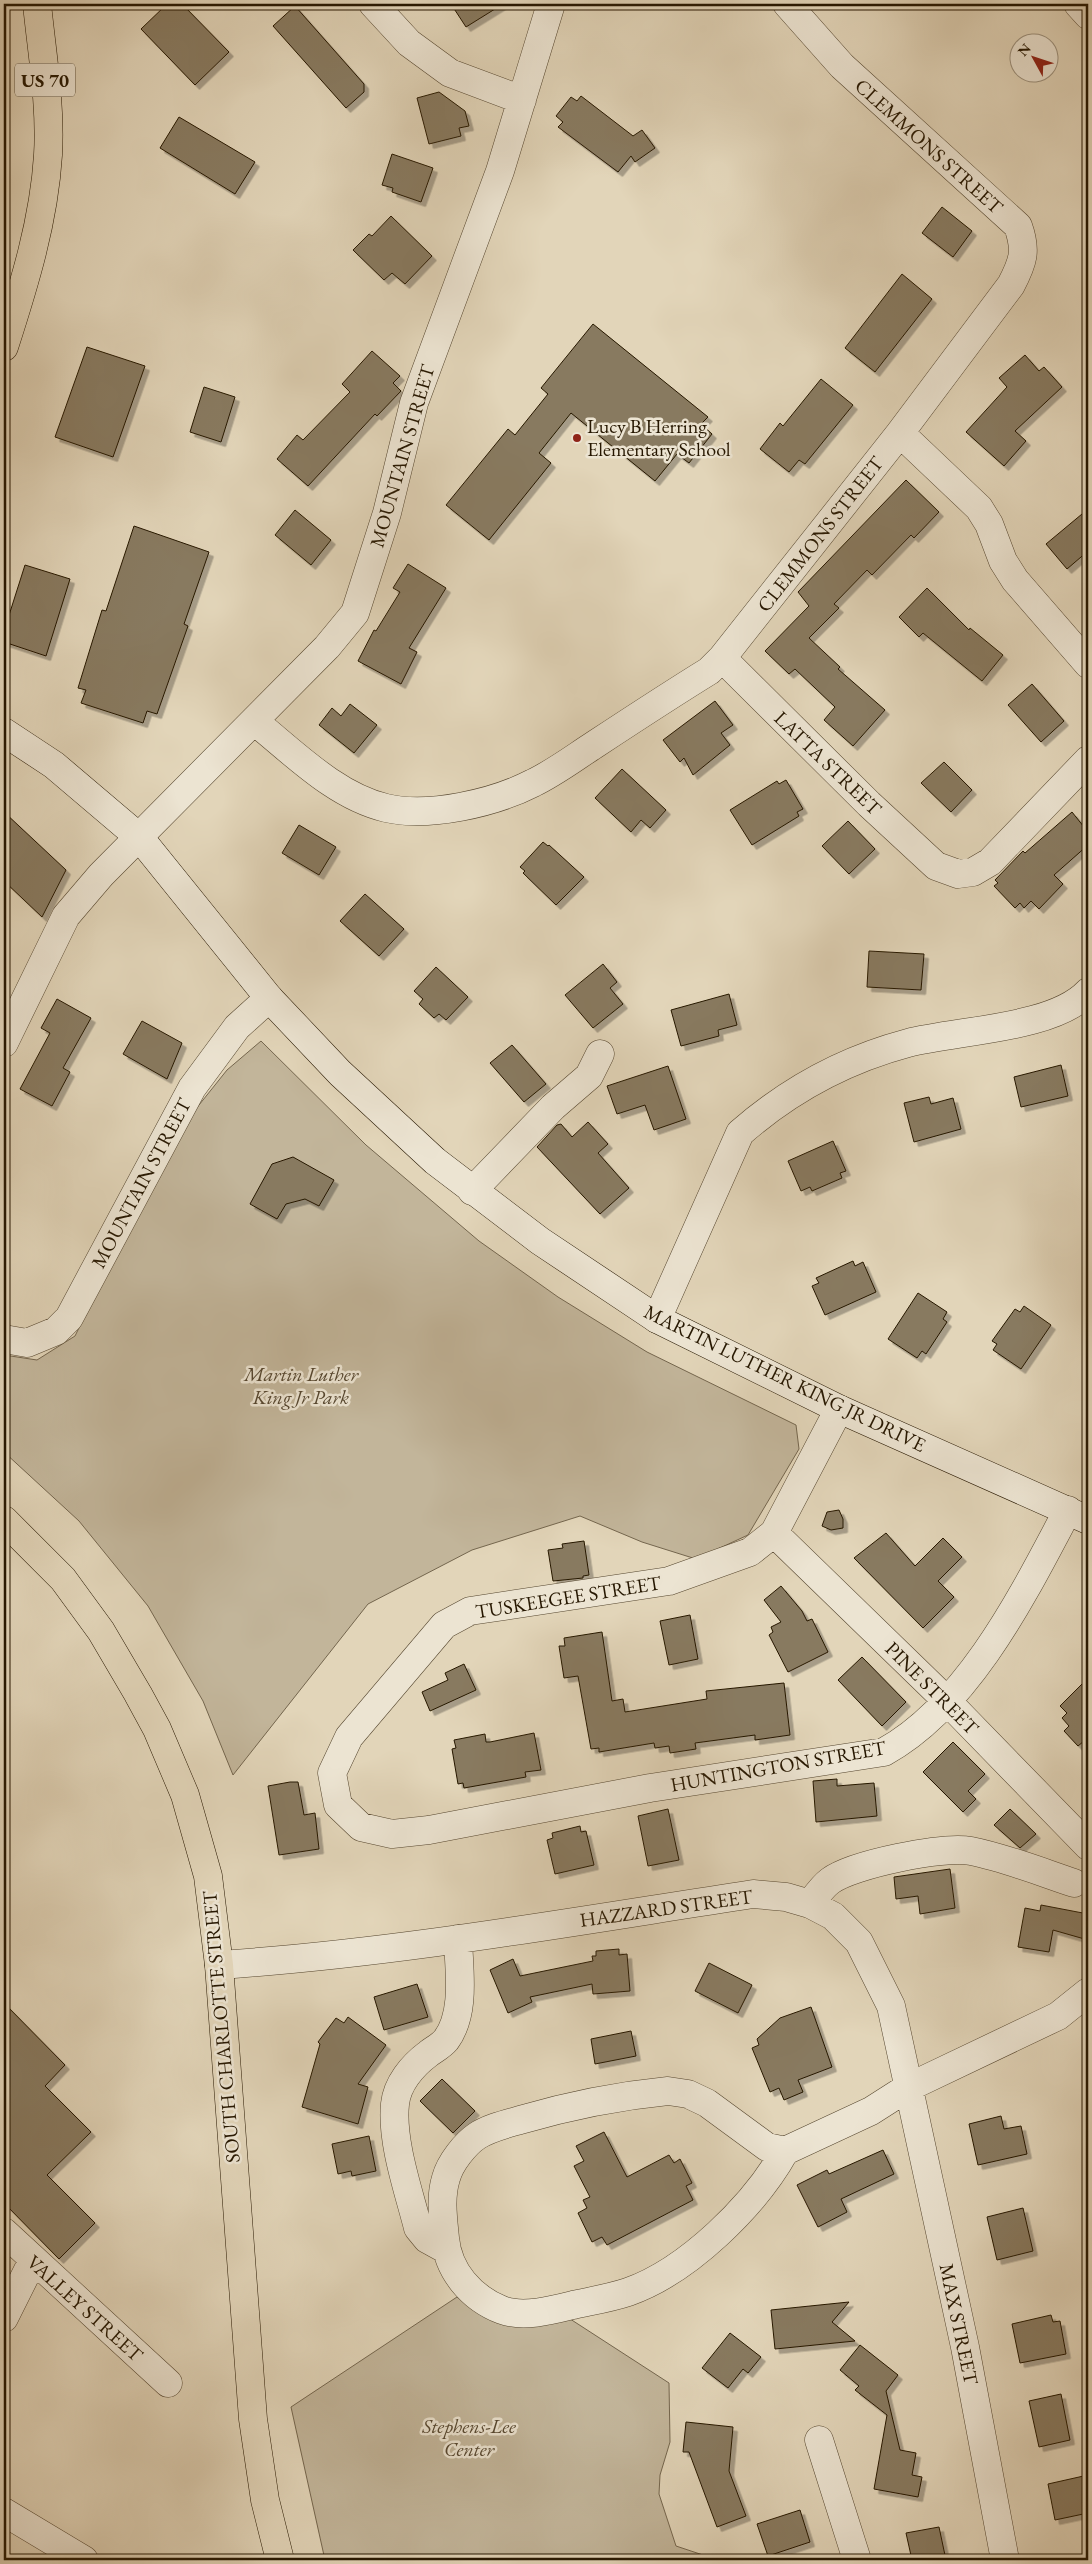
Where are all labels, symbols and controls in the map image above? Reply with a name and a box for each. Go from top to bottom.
north arrow [1010,32,1060,82]
text: N [1014,39,1035,60]
road number: US 70 [15,64,75,96]
street label: CLEMMONS STREET [850,73,1009,220]
street label: MOUNTAIN STREET [363,361,441,550]
place label: Lucy B Herring Elementary School [587,413,731,462]
marker: Lucy B Herring Elementary School [571,432,583,444]
street label: CLEMMONS STREET [751,450,889,617]
street label: LATTA STREET [769,705,888,821]
street label: MOUNTAIN STREET [85,1093,197,1273]
street label: MARTIN LUTHER KING JR DRIVE [640,1298,930,1458]
park label: Martin Luther King Jr Park [243,1361,360,1410]
street label: TUSKEEGEE STREET [473,1569,663,1625]
street label: PINE STREET [880,1636,985,1741]
street label: HUNTINGTON STREET [668,1734,888,1798]
street label: HAZZARD STREET [578,1883,755,1933]
street label: SOUTH CHARLOTTE STREET [196,1889,246,2164]
street label: VALLEY STREET [21,2249,149,2368]
street label: MAX STREET [934,2261,985,2387]
park label: Stephens-Lee Center [421,2413,516,2462]

